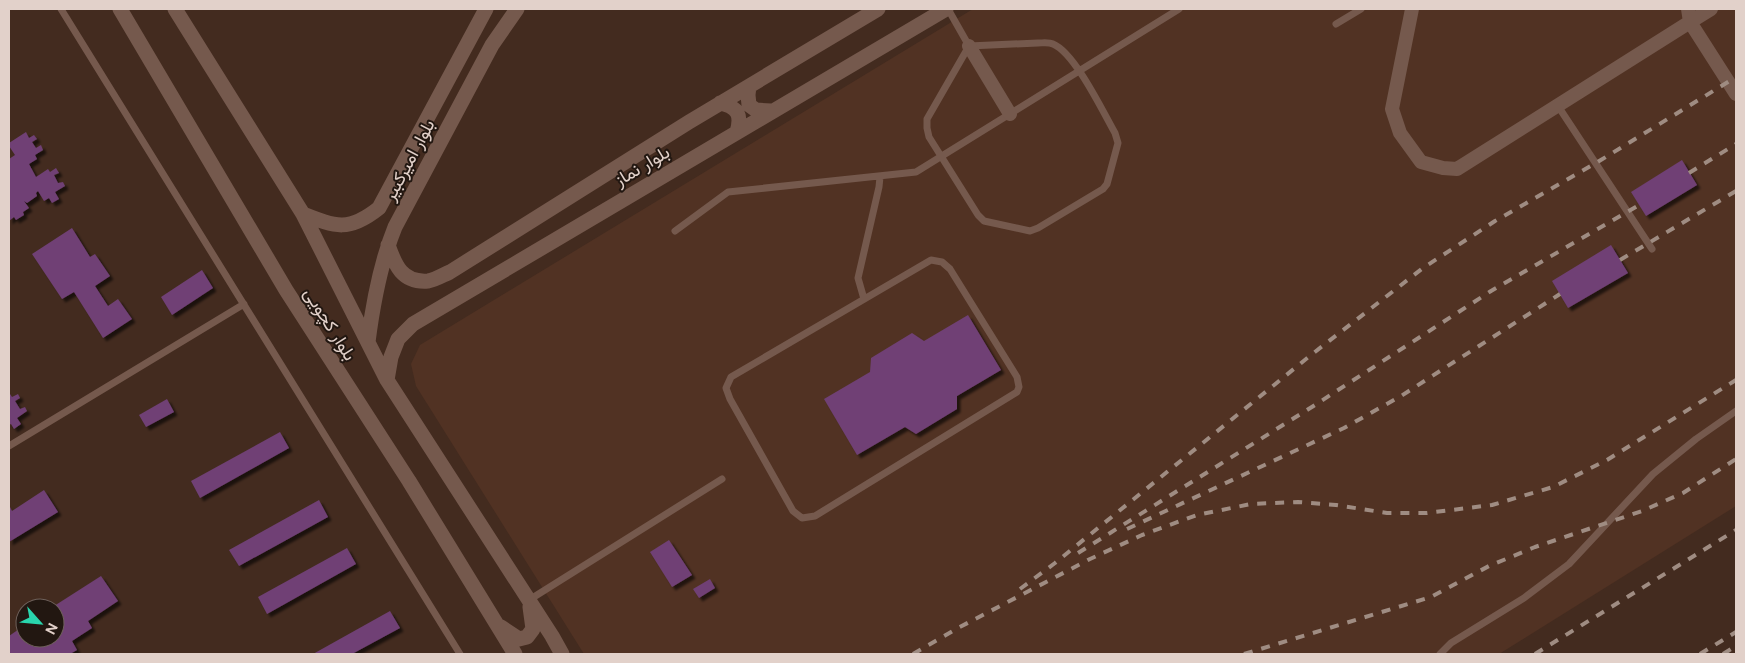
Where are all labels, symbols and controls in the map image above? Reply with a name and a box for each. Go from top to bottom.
street label: بلوار امیرکبیر [377,115,440,206]
street label: بلوار نماز [609,140,674,192]
street label: بلوار کچویی [298,283,362,365]
north arrow [15,598,65,648]
text: N [41,620,62,638]

